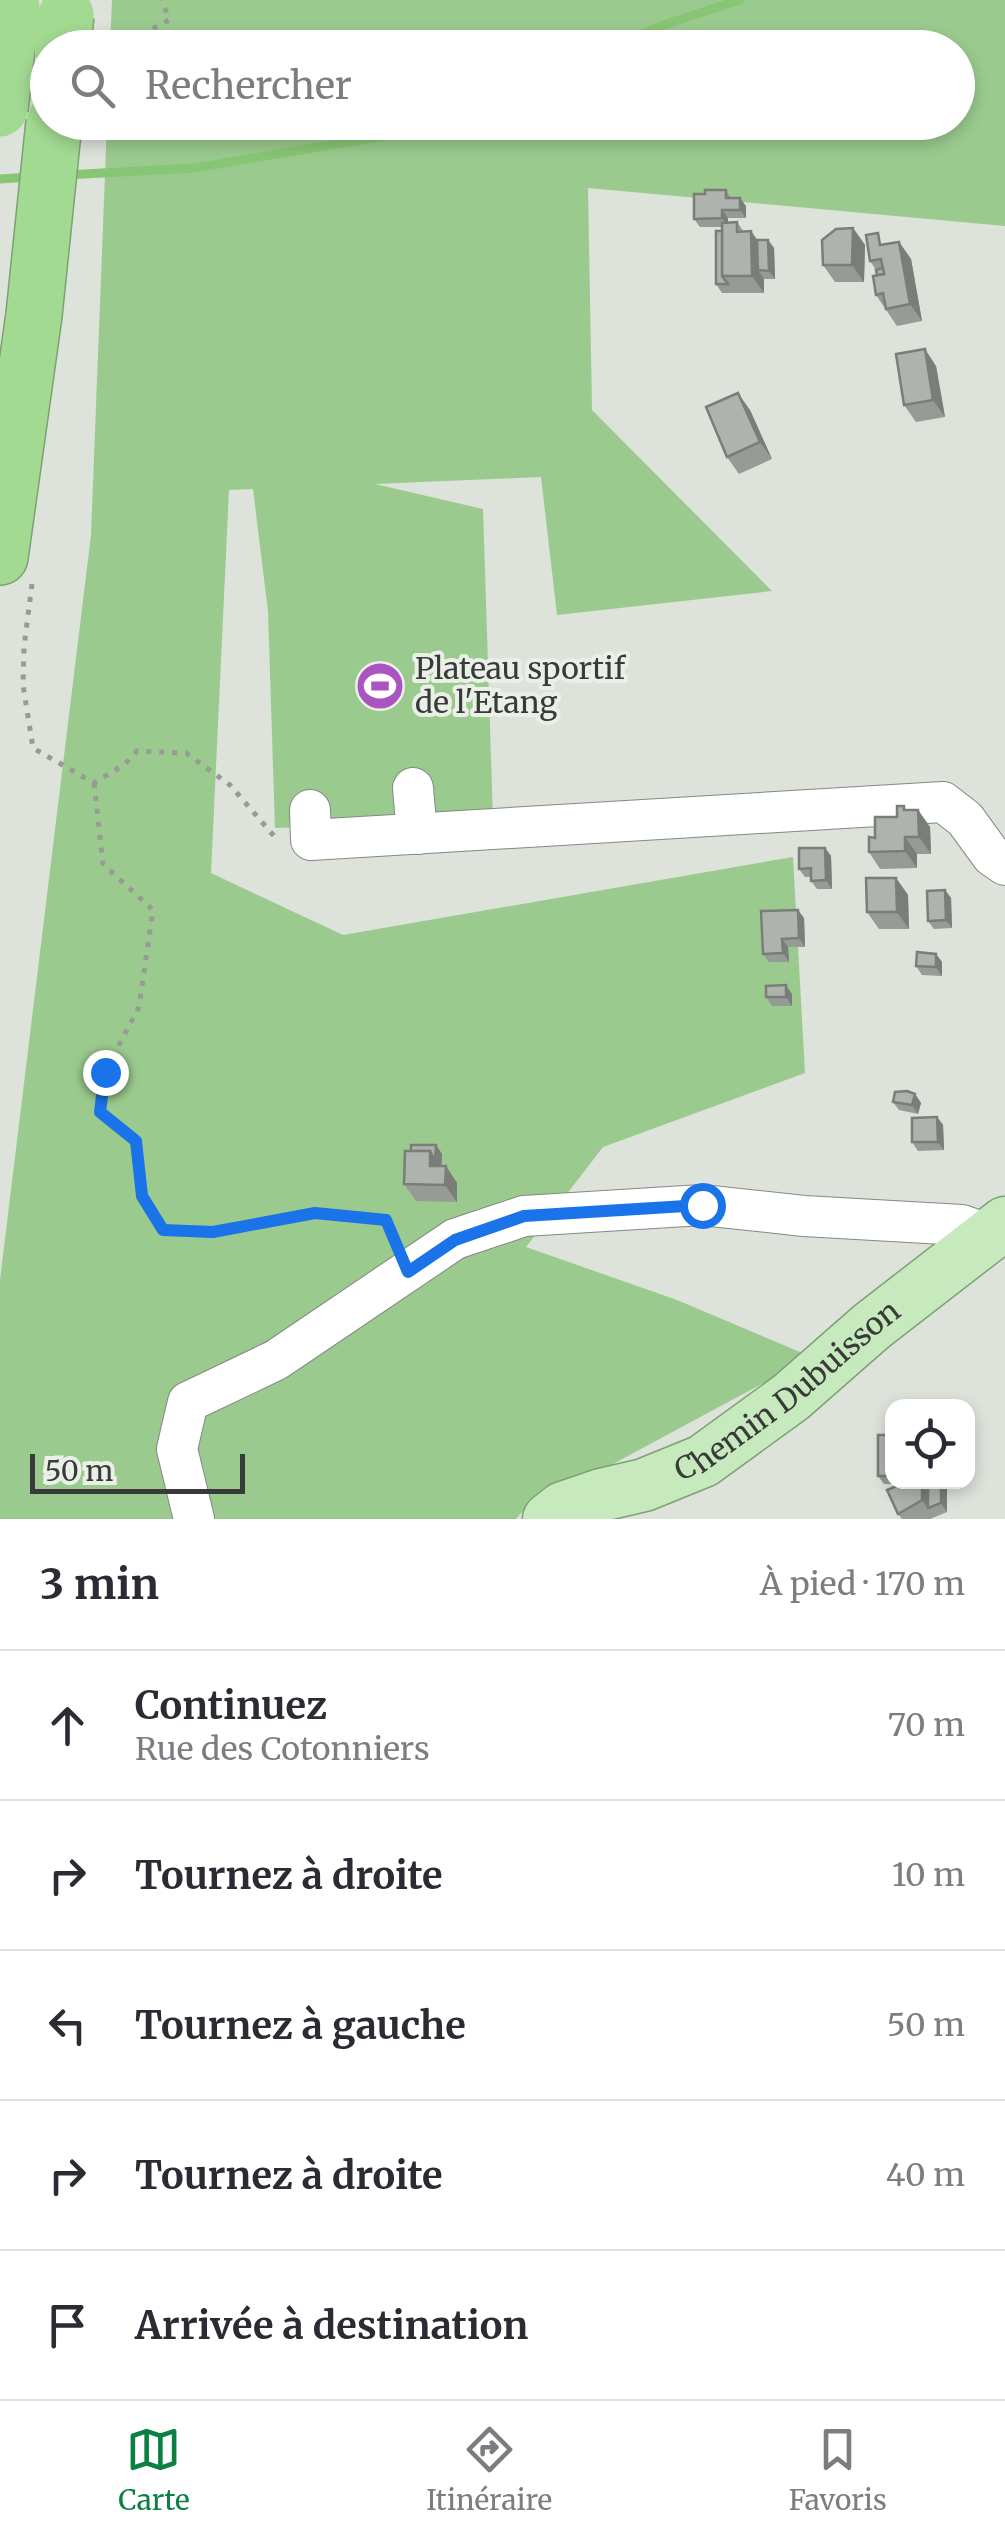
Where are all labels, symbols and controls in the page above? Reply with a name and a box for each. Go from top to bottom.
search box [30,30,975,140]
icon: search [65,58,120,113]
text: Rechercher [145,62,352,109]
place label: Plateau sportif de l'Etang [415,649,627,721]
sports icon: Plateau sportif de l'Etang [354,660,406,712]
route end [83,1050,129,1096]
route start [680,1183,726,1229]
street label: Chemin Dubuisson [669,1291,907,1489]
map controls [885,1399,975,1489]
button: locate [885,1399,975,1489]
scale bar [30,1449,245,1494]
text: 50 m [45,1453,113,1489]
text: 3 min [40,1558,159,1610]
text: À pied · 170 m [760,1564,965,1604]
text: Continuez [135,1682,327,1729]
icon: ahead [40,1698,95,1753]
text: 70 m [888,1705,965,1745]
text: Rue des Cotonniers [135,1729,430,1769]
icon: right [40,1848,95,1903]
text: Tournez à droite [135,1852,443,1899]
text: 10 m [892,1855,965,1895]
icon: left [40,1998,95,2053]
text: Tournez à gauche [135,2002,466,2049]
text: 50 m [887,2005,965,2045]
icon: right [40,2148,95,2203]
text: Tournez à droite [135,2152,443,2199]
text: 40 m [886,2155,965,2195]
icon: arrive [40,2298,95,2353]
text: Arrivée à destination [135,2302,528,2349]
tab: Carte [118,2422,190,2518]
tab: Itinéraire [426,2422,552,2518]
tab: Favoris [789,2422,887,2518]

